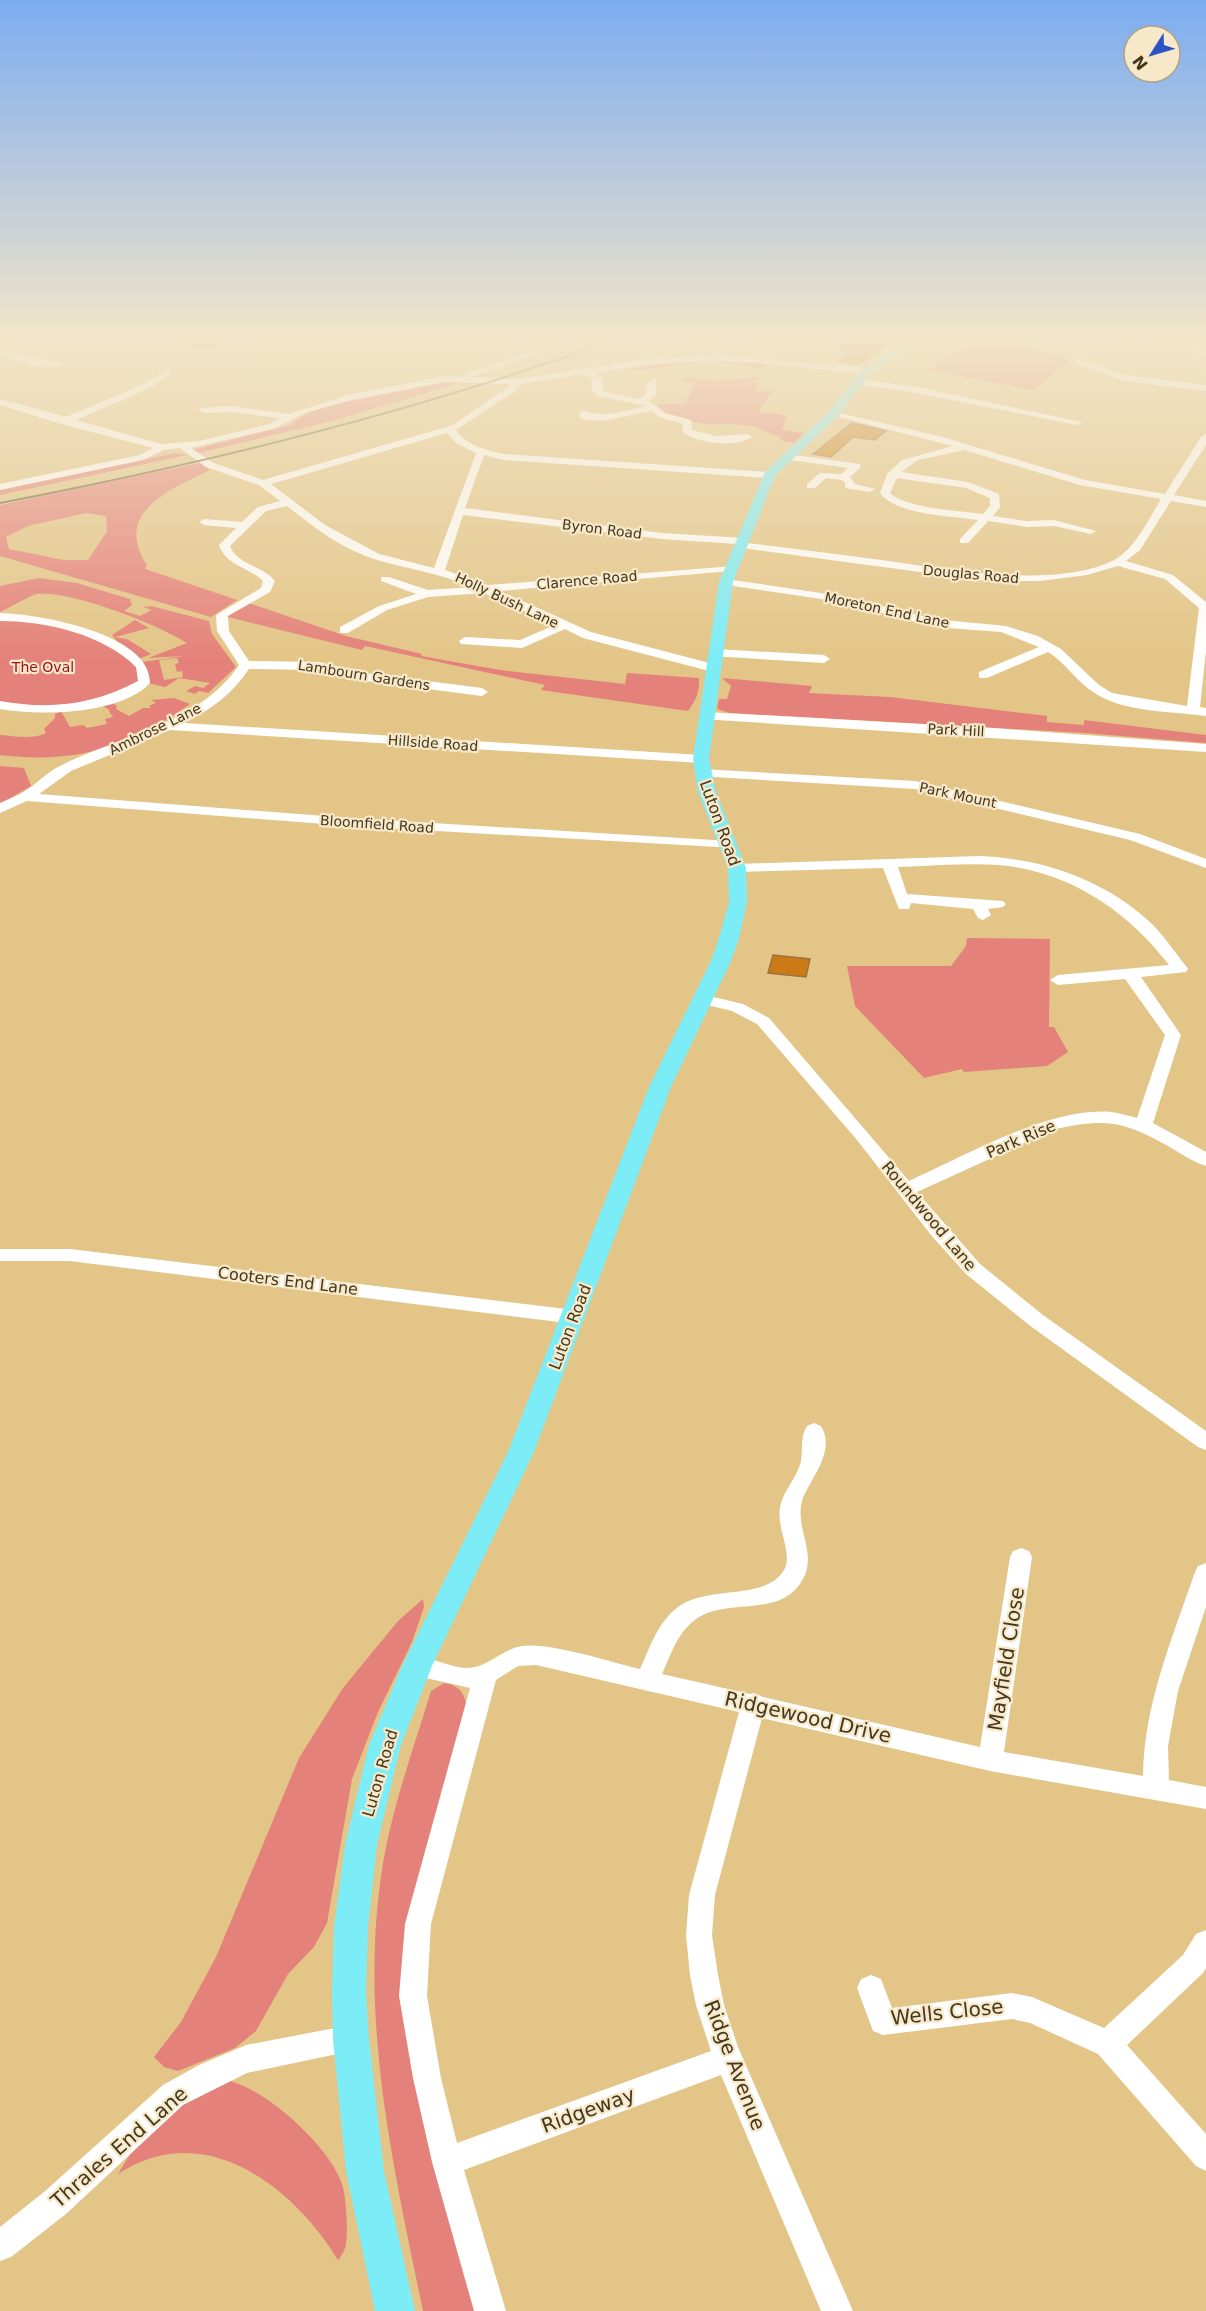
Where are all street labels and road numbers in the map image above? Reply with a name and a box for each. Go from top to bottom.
street label: Byron Road [561,516,643,542]
street label: Douglas Road [922,562,1020,586]
street label: Clarence Road [536,568,638,592]
street label: Holly Bush Lane [453,569,561,631]
street label: Moreton End Lane [823,589,951,631]
street label: Lambourn Gardens [297,657,431,693]
street label: Ambrose Lane [106,700,204,758]
street label: Park Hill [927,721,985,739]
street label: Hillside Road [387,732,479,754]
street label: Luton Road [696,777,744,869]
street label: Park Mount [918,779,999,811]
street label: Bloomfield Road [320,812,434,836]
street label: Park Rise [984,1116,1058,1162]
street label: Roundwood Lane [878,1157,980,1275]
street label: Cooters End Lane [217,1263,359,1299]
street label: Luton Road [545,1281,595,1373]
street label: Mayfield Close [983,1585,1029,1733]
street label: Ridgewood Drive [722,1686,894,1748]
street label: Luton Road [358,1727,402,1819]
street label: Wells Close [889,1994,1005,2030]
street label: Ridge Avenue [699,1996,771,2134]
street label: Thrales End Lane [45,2081,192,2213]
street label: Ridgeway [538,2082,638,2138]

